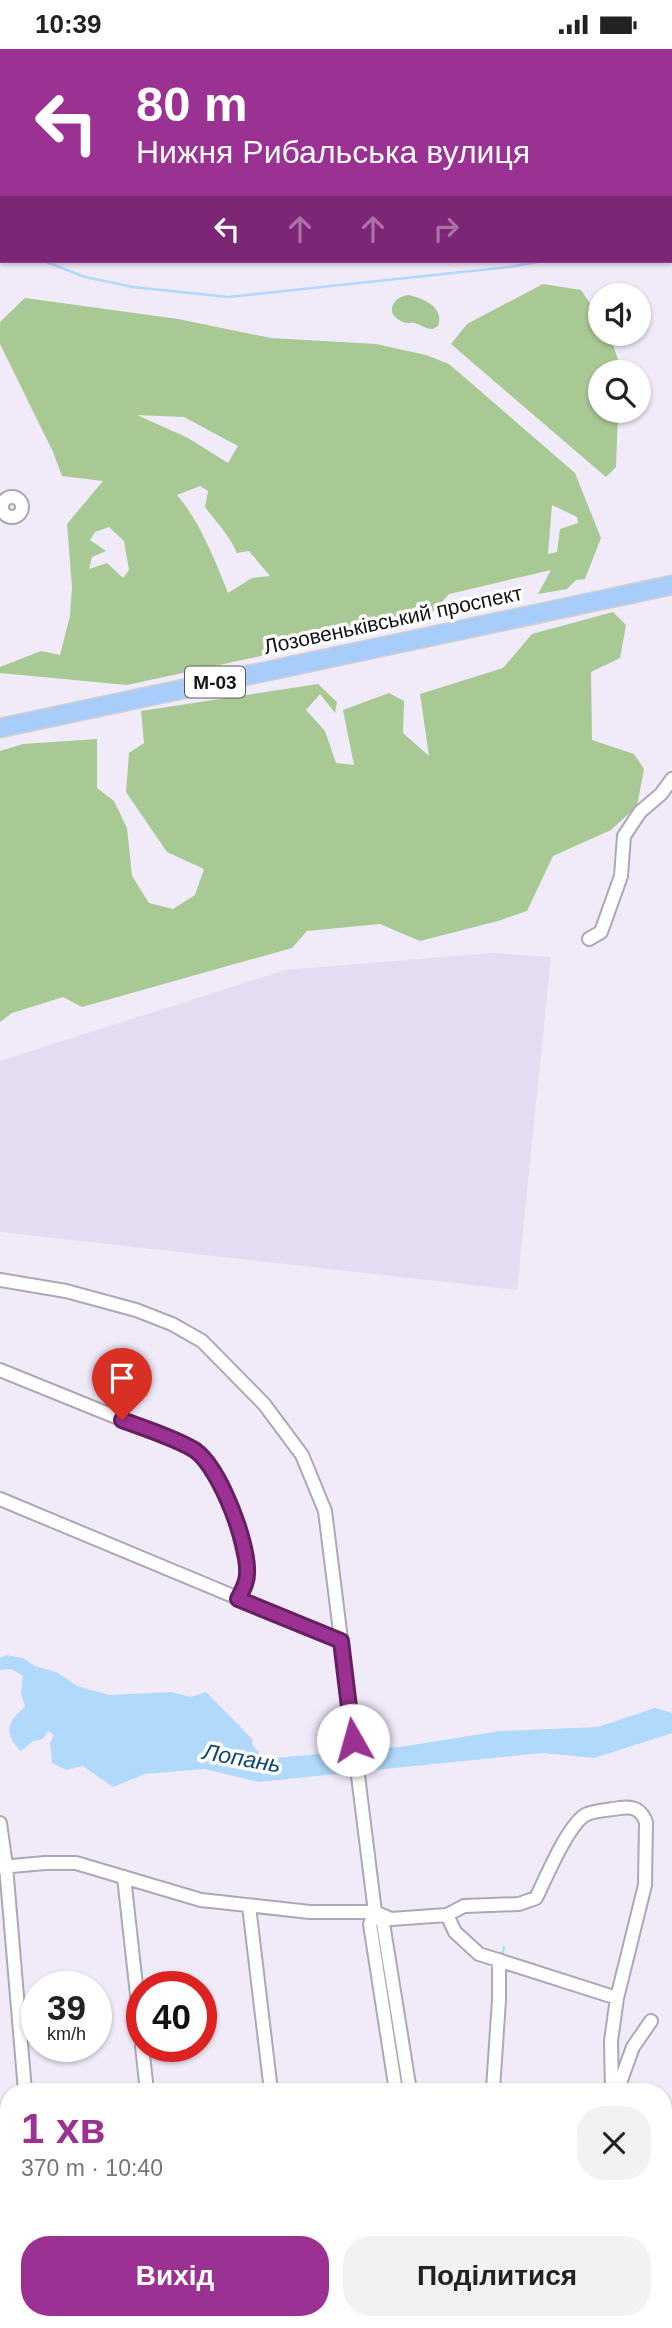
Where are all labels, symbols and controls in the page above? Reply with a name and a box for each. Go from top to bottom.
text: 10:39 [35,9,102,39]
icon: left [21,77,112,168]
text: 80 m [136,77,248,131]
text: Нижня Рибальська вулиця [136,134,530,170]
icon: left [208,210,246,248]
icon: ahead [281,210,319,248]
icon: ahead [354,210,392,248]
icon: right [427,210,465,248]
map controls [588,283,651,423]
button: sound [588,283,651,346]
button: search [588,360,651,423]
street label: Лозовеньківський проспект [262,581,525,658]
road number: М-03 [185,667,245,697]
pin [92,1348,152,1420]
icon: arrive [103,1359,141,1397]
position arrow [316,1703,390,1777]
water label: Лопань [199,1738,283,1778]
speed limit sign: 40 [126,1971,217,2062]
text: 39 [47,1988,86,2027]
text: km/h [47,2024,86,2044]
text: 1 хв [21,2105,105,2152]
button: close [577,2106,651,2180]
text: 370 m · 10:40 [21,2155,163,2181]
button: Вихід [21,2236,329,2316]
button: Поділитися [343,2236,651,2316]

